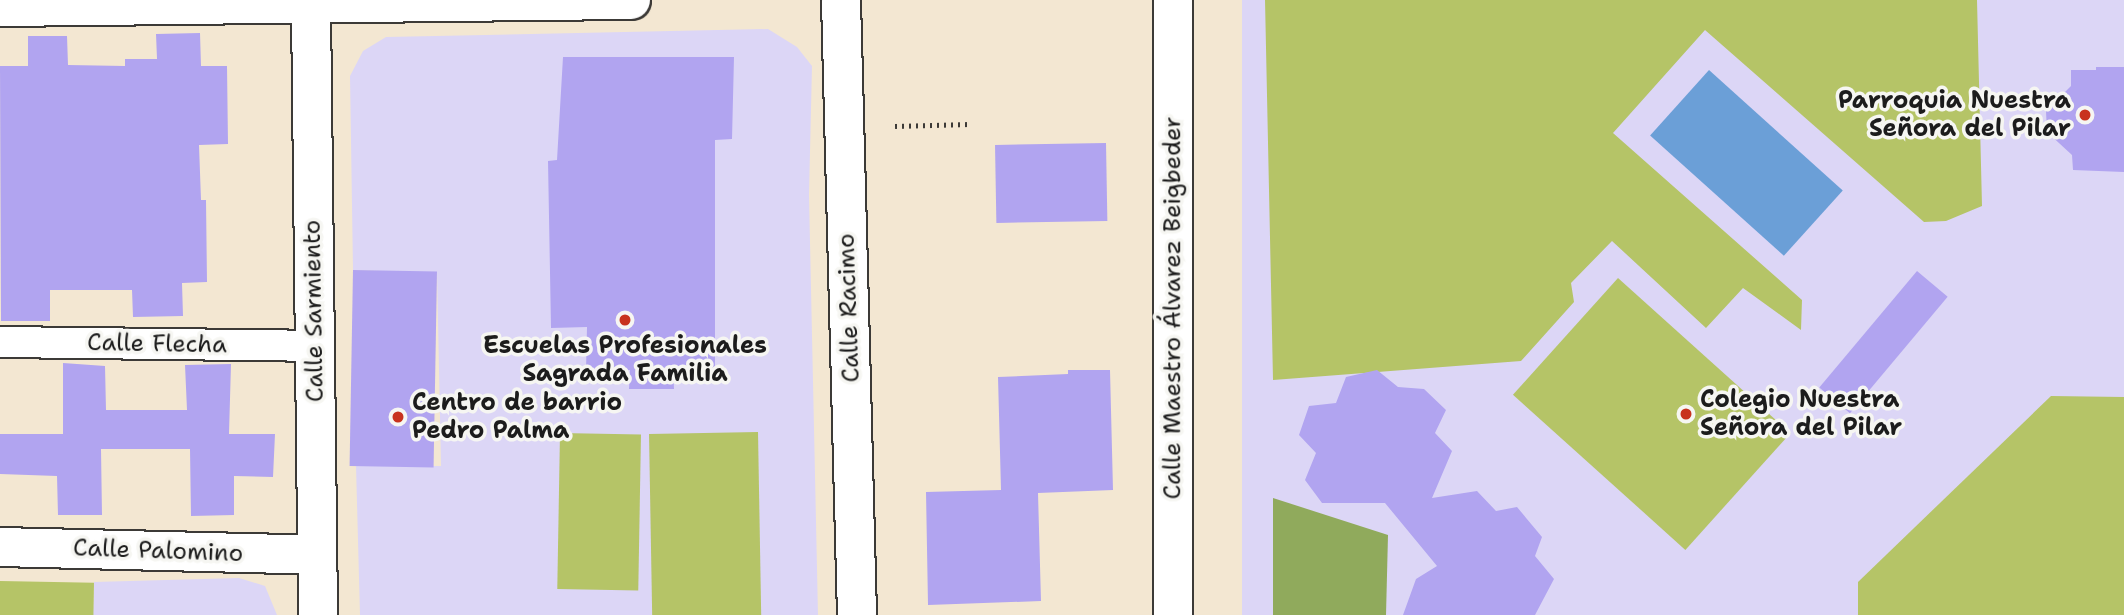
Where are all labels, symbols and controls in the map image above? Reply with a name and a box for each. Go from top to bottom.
place label: Parroquia Nuestra Señora del Pilar [1838,87,2071,143]
marker: Parroquia Nuestra Señora del Pilar [2077,107,2093,123]
street label: Calle Maestro Álvarez Beigbeder [1159,117,1187,499]
street label: Calle Sarmiento [298,220,330,402]
street label: Calle Racimo [832,233,866,383]
marker: Escuelas Profesionales Sagrada Familia [617,312,633,328]
street label: Calle Flecha [87,328,227,360]
place label: Escuelas Profesionales Sagrada Familia [483,332,767,388]
place label: Colegio Nuestra Señora del Pilar [1700,386,1902,442]
place label: Centro de barrio Pedro Palma [412,389,622,445]
marker: Colegio Nuestra Señora del Pilar [1678,406,1694,422]
marker: Centro de barrio Pedro Palma [390,409,406,425]
street label: Calle Palomino [72,534,244,568]

